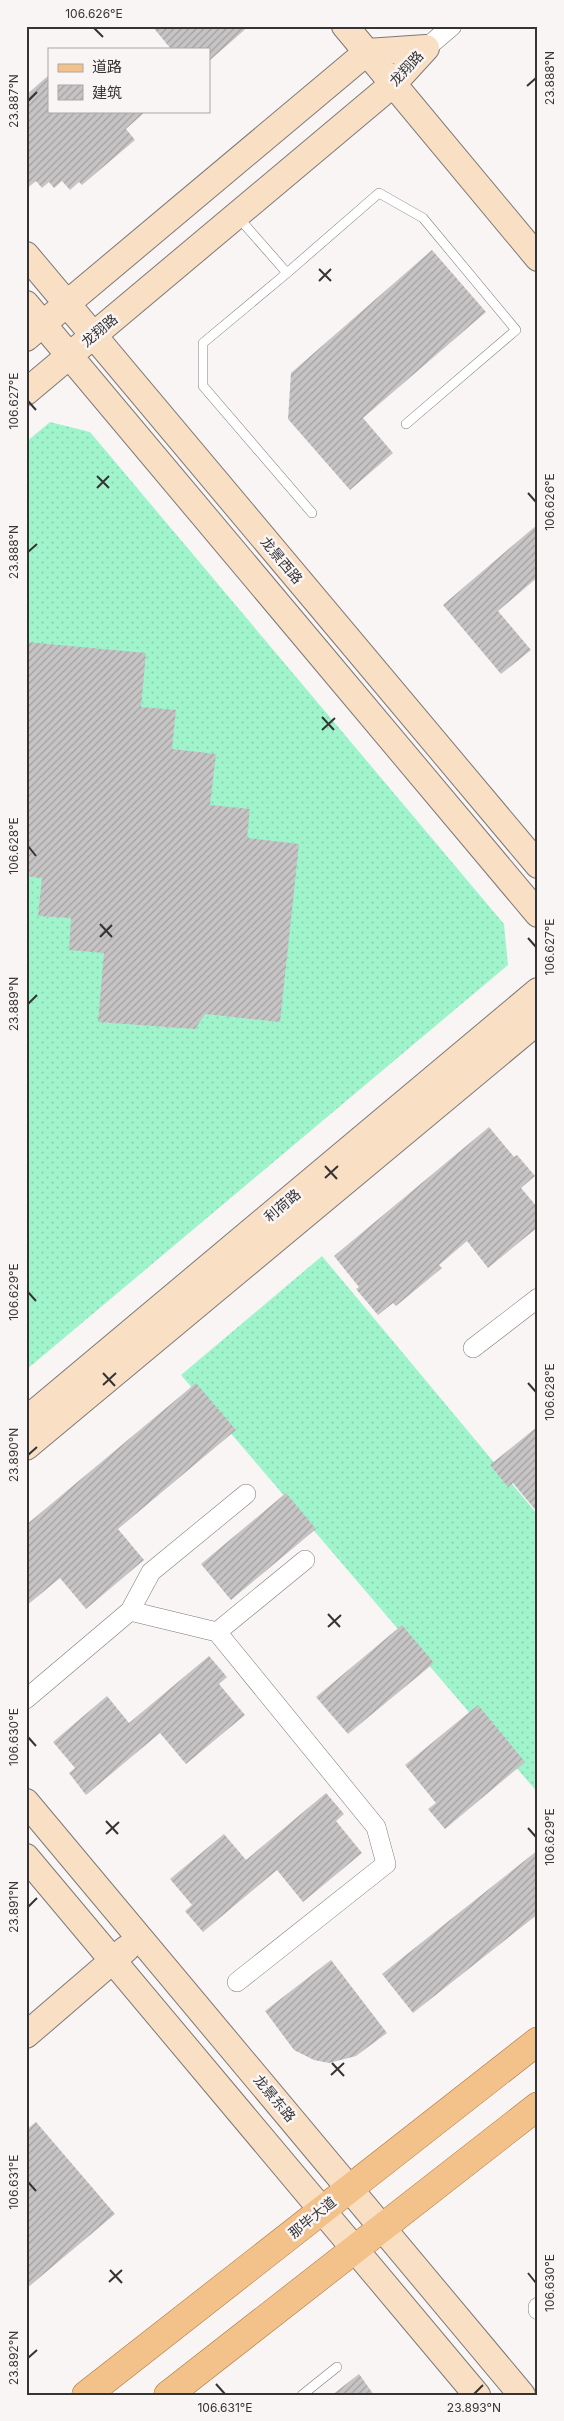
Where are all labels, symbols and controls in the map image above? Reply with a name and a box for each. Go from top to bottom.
text: 106.626°E [65,6,123,21]
street label: 龙翔路 [385,47,427,89]
legend [48,48,210,112]
text: 23.888°N [542,51,557,105]
text: 道路 [92,57,122,76]
text: 23.887°N [6,74,21,128]
text: 建筑 [92,83,122,102]
street label: 龙翔路 [77,310,121,350]
text: 106.627°E [6,373,21,429]
text: 106.626°E [542,473,557,531]
text: 23.888°N [6,525,21,579]
street label: 龙景西路 [257,533,307,587]
text: 106.628°E [6,817,21,875]
text: 106.627°E [542,919,557,975]
text: 23.889°N [6,977,21,1031]
street label: 利荷路 [260,1185,304,1225]
text: 106.629°E [6,1263,21,1321]
text: 106.628°E [542,1363,557,1421]
text: 23.890°N [6,1428,21,1482]
text: 106.630°E [6,1708,21,1766]
text: 106.629°E [542,1808,557,1866]
text: 23.891°N [6,1881,21,1933]
street label: 龙景东路 [250,2071,300,2125]
text: 106.631°E [6,2154,21,2210]
street label: 那毕大道 [285,2193,339,2241]
text: 106.630°E [542,2254,557,2312]
text: 23.892°N [6,2331,21,2385]
text: 106.631°E [197,2400,253,2415]
text: 23.893°N [447,2400,501,2415]

